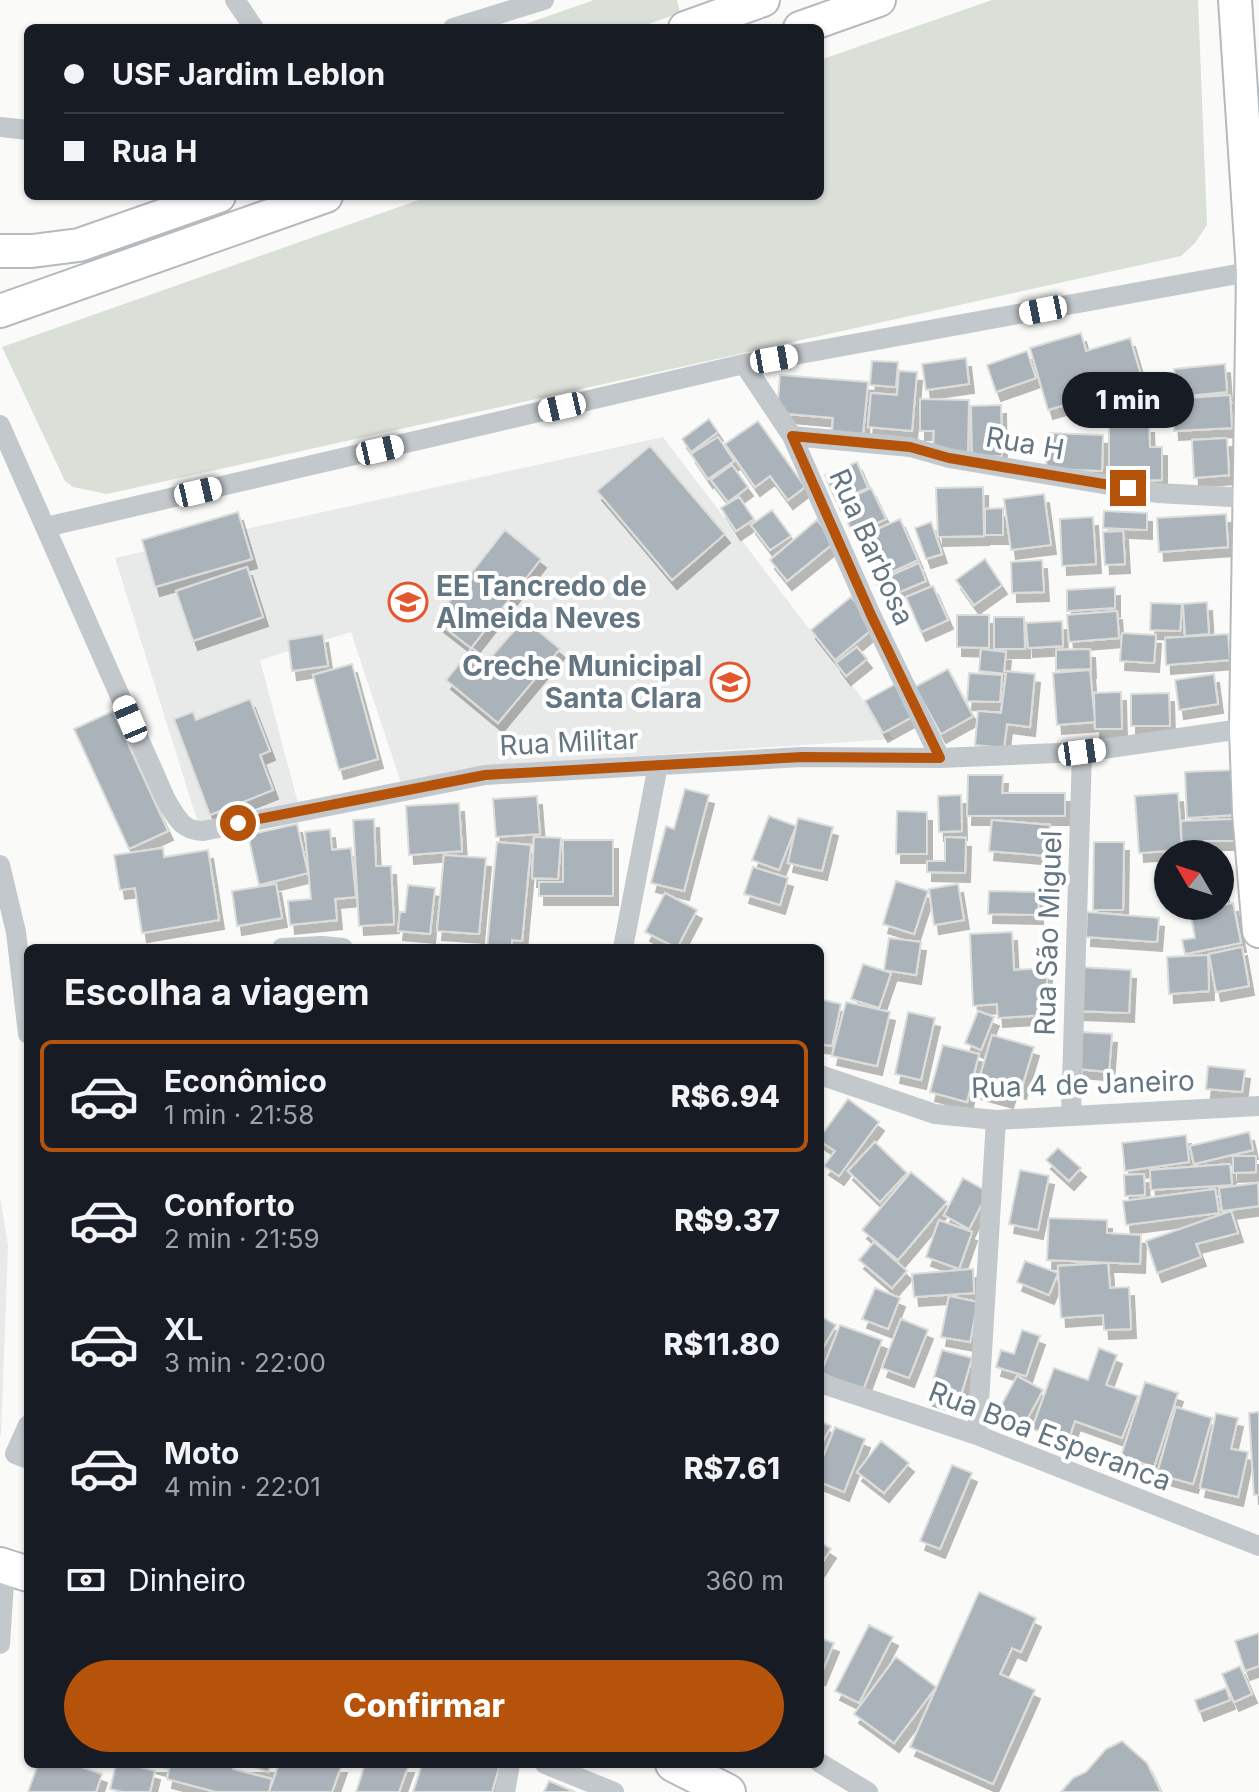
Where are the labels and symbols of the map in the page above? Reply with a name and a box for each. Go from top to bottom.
car [1017,294,1069,326]
car [748,343,800,375]
callout: 1 min [1062,372,1194,428]
car [536,390,588,424]
street label: Rua H [983,419,1067,467]
car [354,433,406,467]
street label: Rua Barbosa [822,464,922,630]
route end [1110,470,1146,506]
car [172,475,224,509]
place label: EE Tancredo de Almeida Neves [436,569,647,635]
school or university icon: EE Tancredo de Almeida Neves [387,581,429,623]
place label: Creche Municipal Santa Clara [462,649,702,715]
school or university icon: Creche Municipal Santa Clara [709,661,751,703]
car [110,692,150,746]
street label: Rua Militar [499,721,639,763]
car [1057,737,1107,767]
route start [220,805,256,841]
street label: Rua São Miguel [1027,830,1069,1036]
north arrow [1154,840,1234,920]
street label: Rua 4 de Janeiro [971,1063,1195,1105]
street label: Rua Boa Esperanca [924,1374,1176,1498]

